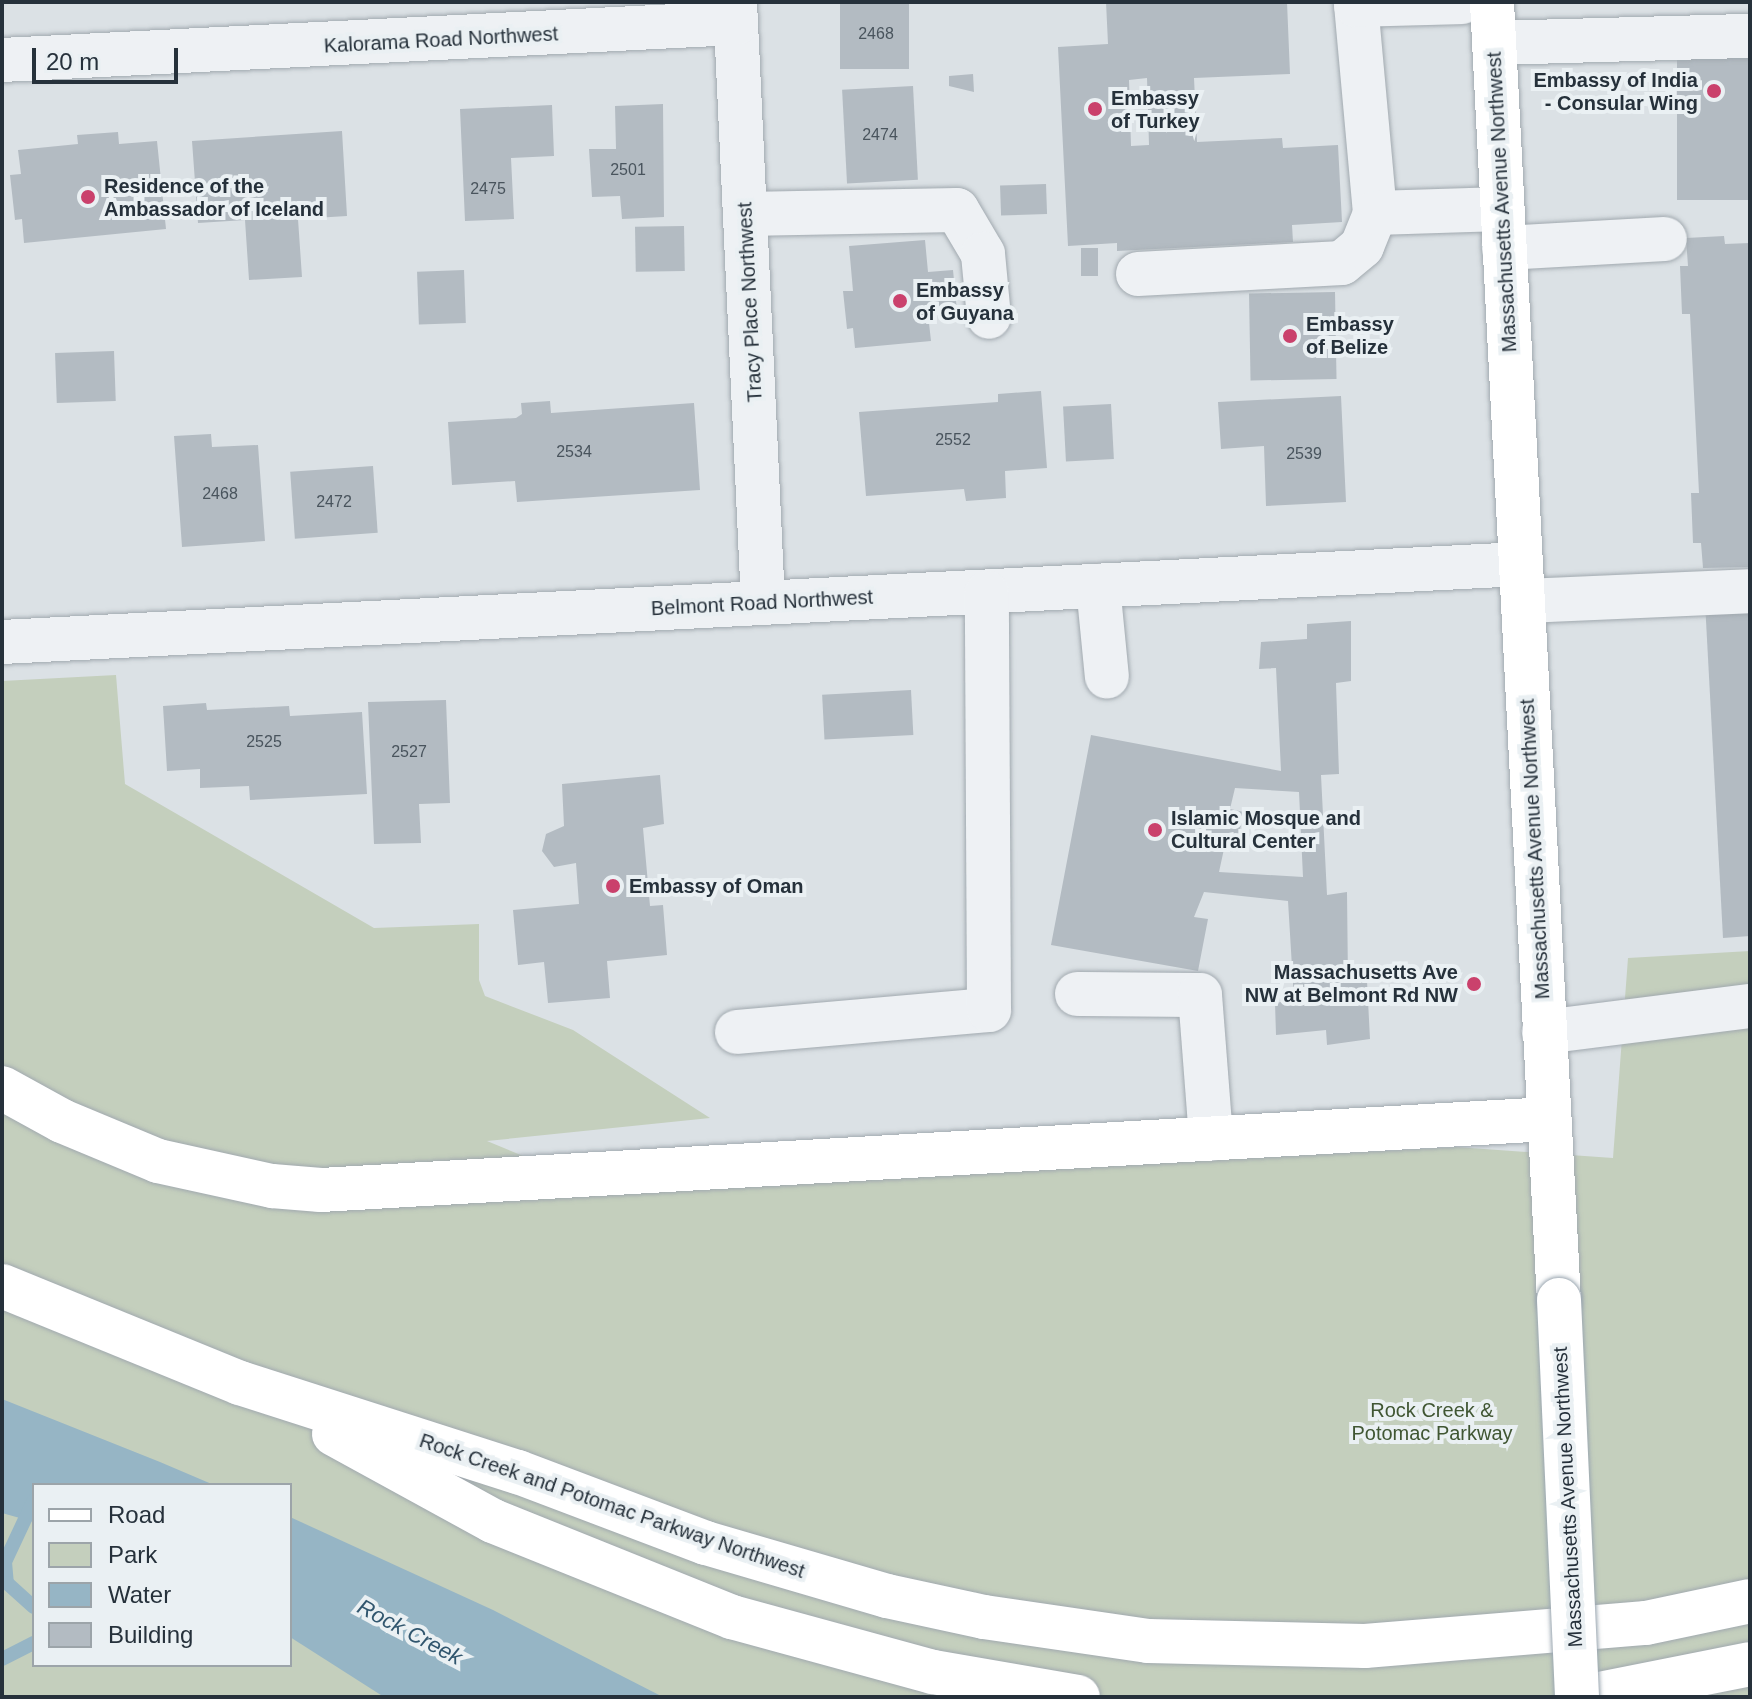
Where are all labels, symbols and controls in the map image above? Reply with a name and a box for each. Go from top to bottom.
street label: Kalorama Road Northwest [323,22,559,58]
house number: 2468 [858,24,894,44]
scale bar [36,32,182,82]
text: 20 m [46,48,99,75]
street label: Massachusetts Avenue Northwest [1482,51,1522,353]
place label: Embassy of India - Consular Wing [1534,68,1698,115]
marker: Embassy of India - Consular Wing [1705,82,1723,100]
place label: Embassy of Turkey [1111,86,1200,133]
marker: Embassy of Turkey [1086,100,1104,118]
house number: 2474 [862,125,898,145]
house number: 2501 [610,160,646,180]
place label: Residence of the Ambassador of Iceland [104,174,324,221]
house number: 2475 [470,179,506,199]
marker: Residence of the Ambassador of Iceland [79,188,97,206]
street label: Tracy Place Northwest [733,201,767,403]
place label: Embassy of Guyana [916,278,1014,325]
marker: Embassy of Guyana [891,292,909,310]
place label: Embassy of Belize [1306,312,1394,359]
marker: Embassy of Belize [1281,327,1299,345]
house number: 2552 [935,430,971,450]
house number: 2534 [556,442,592,462]
house number: 2539 [1286,444,1322,464]
house number: 2468 [202,484,238,504]
house number: 2472 [316,492,352,512]
street label: Belmont Road Northwest [650,585,874,621]
street label: Massachusetts Avenue Northwest [1515,698,1555,1000]
house number: 2525 [246,732,282,752]
house number: 2527 [391,742,427,762]
place label: Islamic Mosque and Cultural Center [1171,806,1361,853]
marker: Islamic Mosque and Cultural Center [1146,821,1164,839]
place label: Embassy of Oman [629,874,804,898]
marker: Embassy of Oman [604,877,622,895]
place label: Massachusetts Ave NW at Belmont Rd NW [1245,960,1458,1007]
marker: Massachusetts Ave NW at Belmont Rd NW [1465,975,1483,993]
street label: Massachusetts Avenue Northwest [1548,1346,1588,1648]
park label: Rock Creek & Potomac Parkway [1351,1399,1513,1446]
street label: Rock Creek and Potomac Parkway Northwest [416,1429,808,1583]
legend [32,1483,292,1667]
text: Road [108,1501,165,1528]
text: Park [108,1541,157,1568]
text: Water [108,1581,171,1608]
water label: Rock Creek [353,1593,467,1671]
text: Building [108,1621,193,1648]

